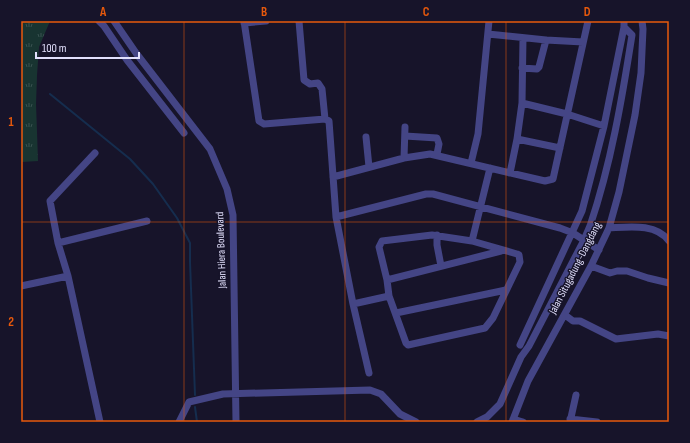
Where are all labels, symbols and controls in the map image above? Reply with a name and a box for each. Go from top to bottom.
text: A [99,4,107,20]
text: B [261,4,267,20]
text: C [423,4,430,20]
text: D [584,4,591,20]
scale bar [36,34,139,60]
text: 100 m [42,41,67,56]
text: 1 [8,114,14,130]
street label: Jalan Hiera Boulevard [213,211,229,289]
street label: Jalan Situgadung-Dangdang [546,219,604,317]
text: 2 [8,314,14,330]

